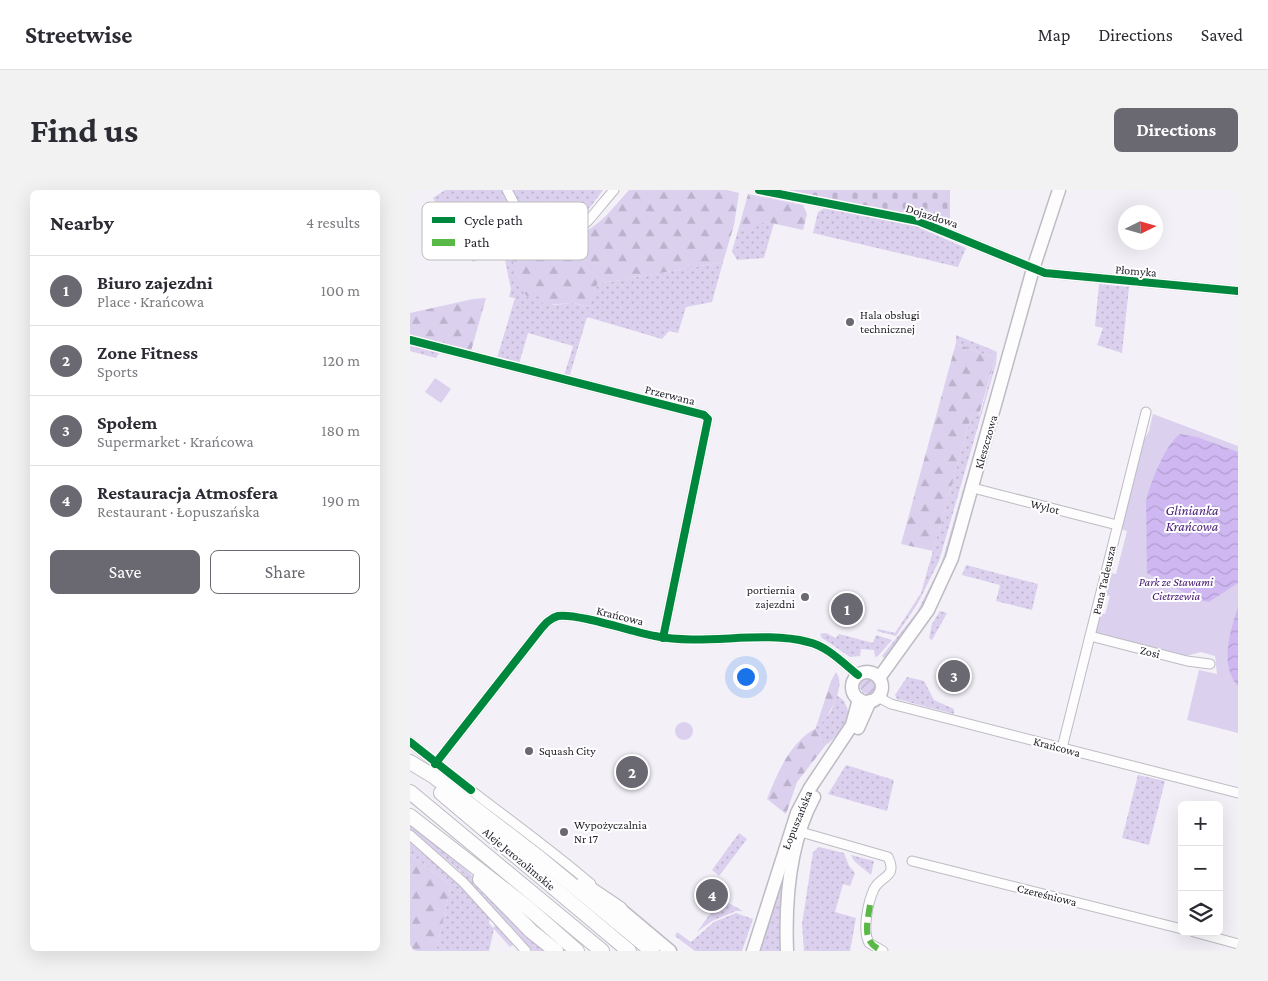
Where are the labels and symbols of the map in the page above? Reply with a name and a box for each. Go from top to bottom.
street label: Dojazdowa [904,201,960,231]
legend [422,202,588,260]
north arrow [1118,205,1163,250]
text: Cycle path [464,212,523,228]
text: Path [464,234,490,250]
street label: Płomyka [1115,262,1158,280]
place label: Hala obsługi technicznej [860,308,920,336]
marker: Hala obsługi technicznej [844,316,856,328]
street label: Przerwana [643,382,697,408]
street label: Kleszczowa [972,413,1000,471]
street label: Wylot [1029,497,1062,518]
water label: Glinianka Krańcowa [1165,502,1219,534]
street label: Pana Tadeusza [1089,544,1119,616]
park label: Park ze Stawami Cietrzewia [1139,575,1214,603]
place label: portiernia zajezdni [747,583,795,611]
pin: 1 [831,590,863,628]
marker: portiernia zajezdni [799,591,811,603]
street label: Krańcowa [595,603,645,629]
street label: Zosi [1139,643,1161,661]
pin: 3 [938,657,970,695]
your location [733,664,759,690]
street label: Krańcowa [1032,734,1082,760]
place label: Squash City [539,744,596,758]
marker: Squash City [523,745,535,757]
pin: 2 [616,753,648,791]
street label: Łopuszańska [779,788,815,852]
place label: Wypożyczalnia Nr 17 [574,818,647,846]
street label: Aleje Jerozolimskie [480,825,558,893]
marker: Wypożyczalnia Nr 17 [558,826,570,838]
pin: 4 [696,876,728,914]
street label: Czereśniowa [1016,881,1079,909]

